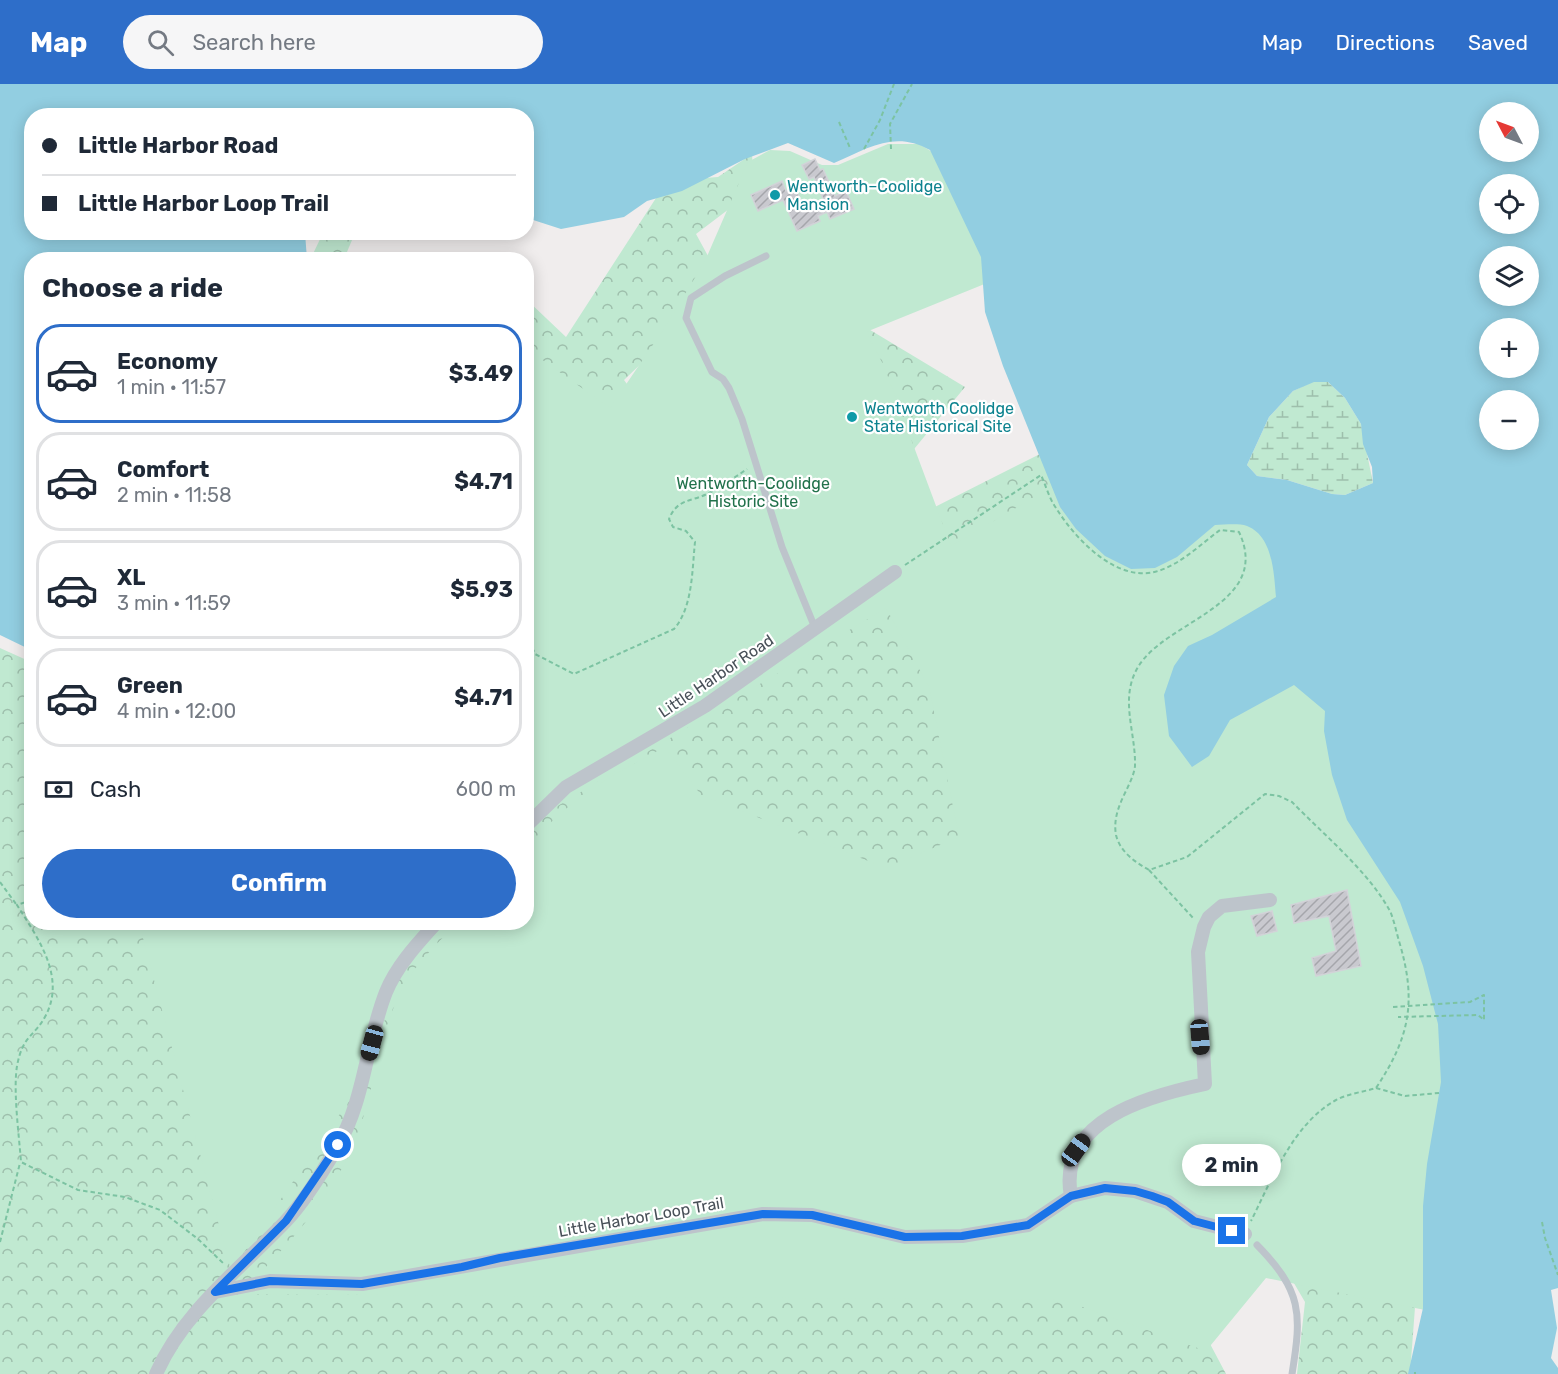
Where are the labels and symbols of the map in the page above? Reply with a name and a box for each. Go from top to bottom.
north arrow [1479,102,1539,162]
place label: Wentworth–Coolidge Mansion [787,177,942,214]
marker: Wentworth–Coolidge Mansion [768,188,782,202]
place label: Wentworth Coolidge State Historical Site [864,399,1014,436]
marker: Wentworth Coolidge State Historical Site [845,410,859,424]
park label: Wentworth-Coolidge Historic Site [676,474,830,511]
street label: Little Harbor Road [655,630,777,722]
car [1189,1018,1211,1056]
car [359,1023,385,1063]
car [1058,1130,1094,1170]
route start [324,1131,351,1158]
callout: 2 min [1182,1144,1282,1186]
street label: Little Harbor Loop Trail [557,1193,725,1241]
route end [1218,1217,1245,1244]

